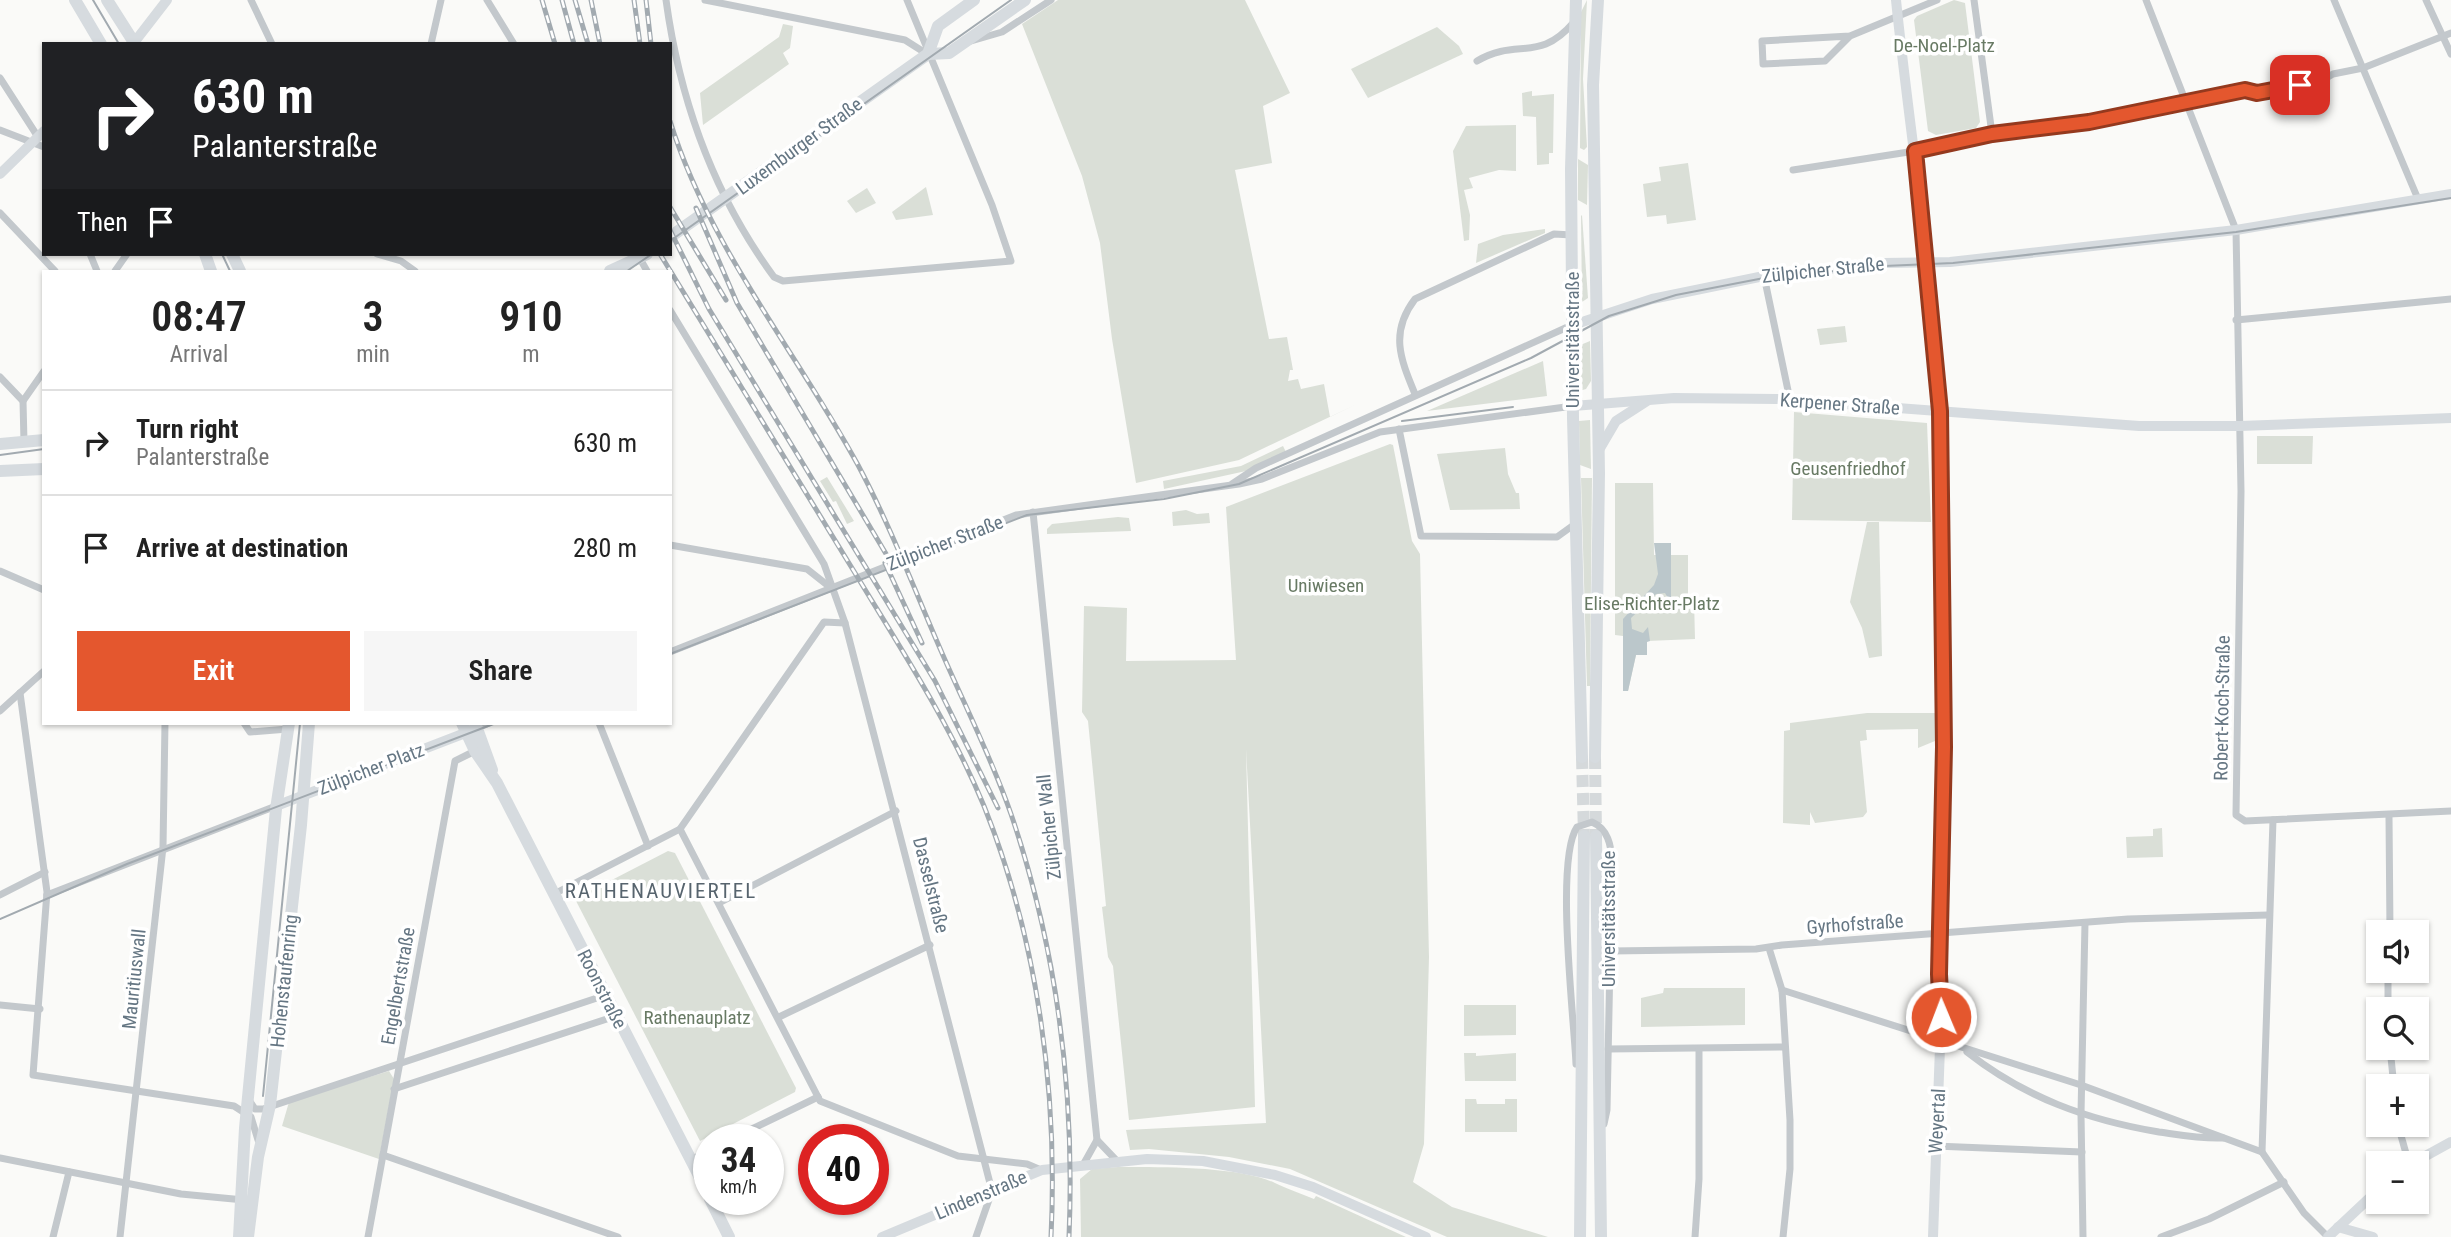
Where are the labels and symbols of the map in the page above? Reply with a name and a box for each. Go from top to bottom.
park label: De-Noel-Platz [1893,34,1995,57]
pin [2270,55,2330,115]
street label: Luxemburger Straße [731,92,867,200]
street label: Zülpicher Straße [1761,252,1885,288]
street label: Universitätsstraße [1561,272,1584,408]
street label: Kerpener Straße [1779,388,1901,420]
park label: Geusenfriedhof [1790,457,1906,480]
street label: Zülpicher Straße [884,510,1007,576]
park label: Uniwiesen [1288,574,1364,597]
park label: Elise-Richter-Platz [1584,592,1720,615]
street label: Robert-Koch-Straße [2209,635,2235,781]
street label: Zülpicher Platz [315,738,427,800]
street label: Zülpicher Wall [1032,773,1066,881]
street label: Dasselstraße [908,835,954,935]
street label: Universitätsstraße [1597,851,1620,987]
district label: RATHENAUVIERTEL [565,879,757,903]
street label: Gyrhofstraße [1806,909,1904,939]
street label: Hohenstaufenring [266,913,302,1049]
street label: Engelbertstraße [376,925,420,1047]
street label: Mauritiuswall [117,928,151,1030]
street label: Roonstraße [572,945,632,1033]
position arrow [1904,980,1978,1054]
park label: Rathenauplatz [643,1006,751,1029]
street label: Weyertal [1924,1088,1950,1154]
speed limit sign: 40 [798,1124,889,1215]
street label: Lindenstraße [932,1165,1031,1225]

